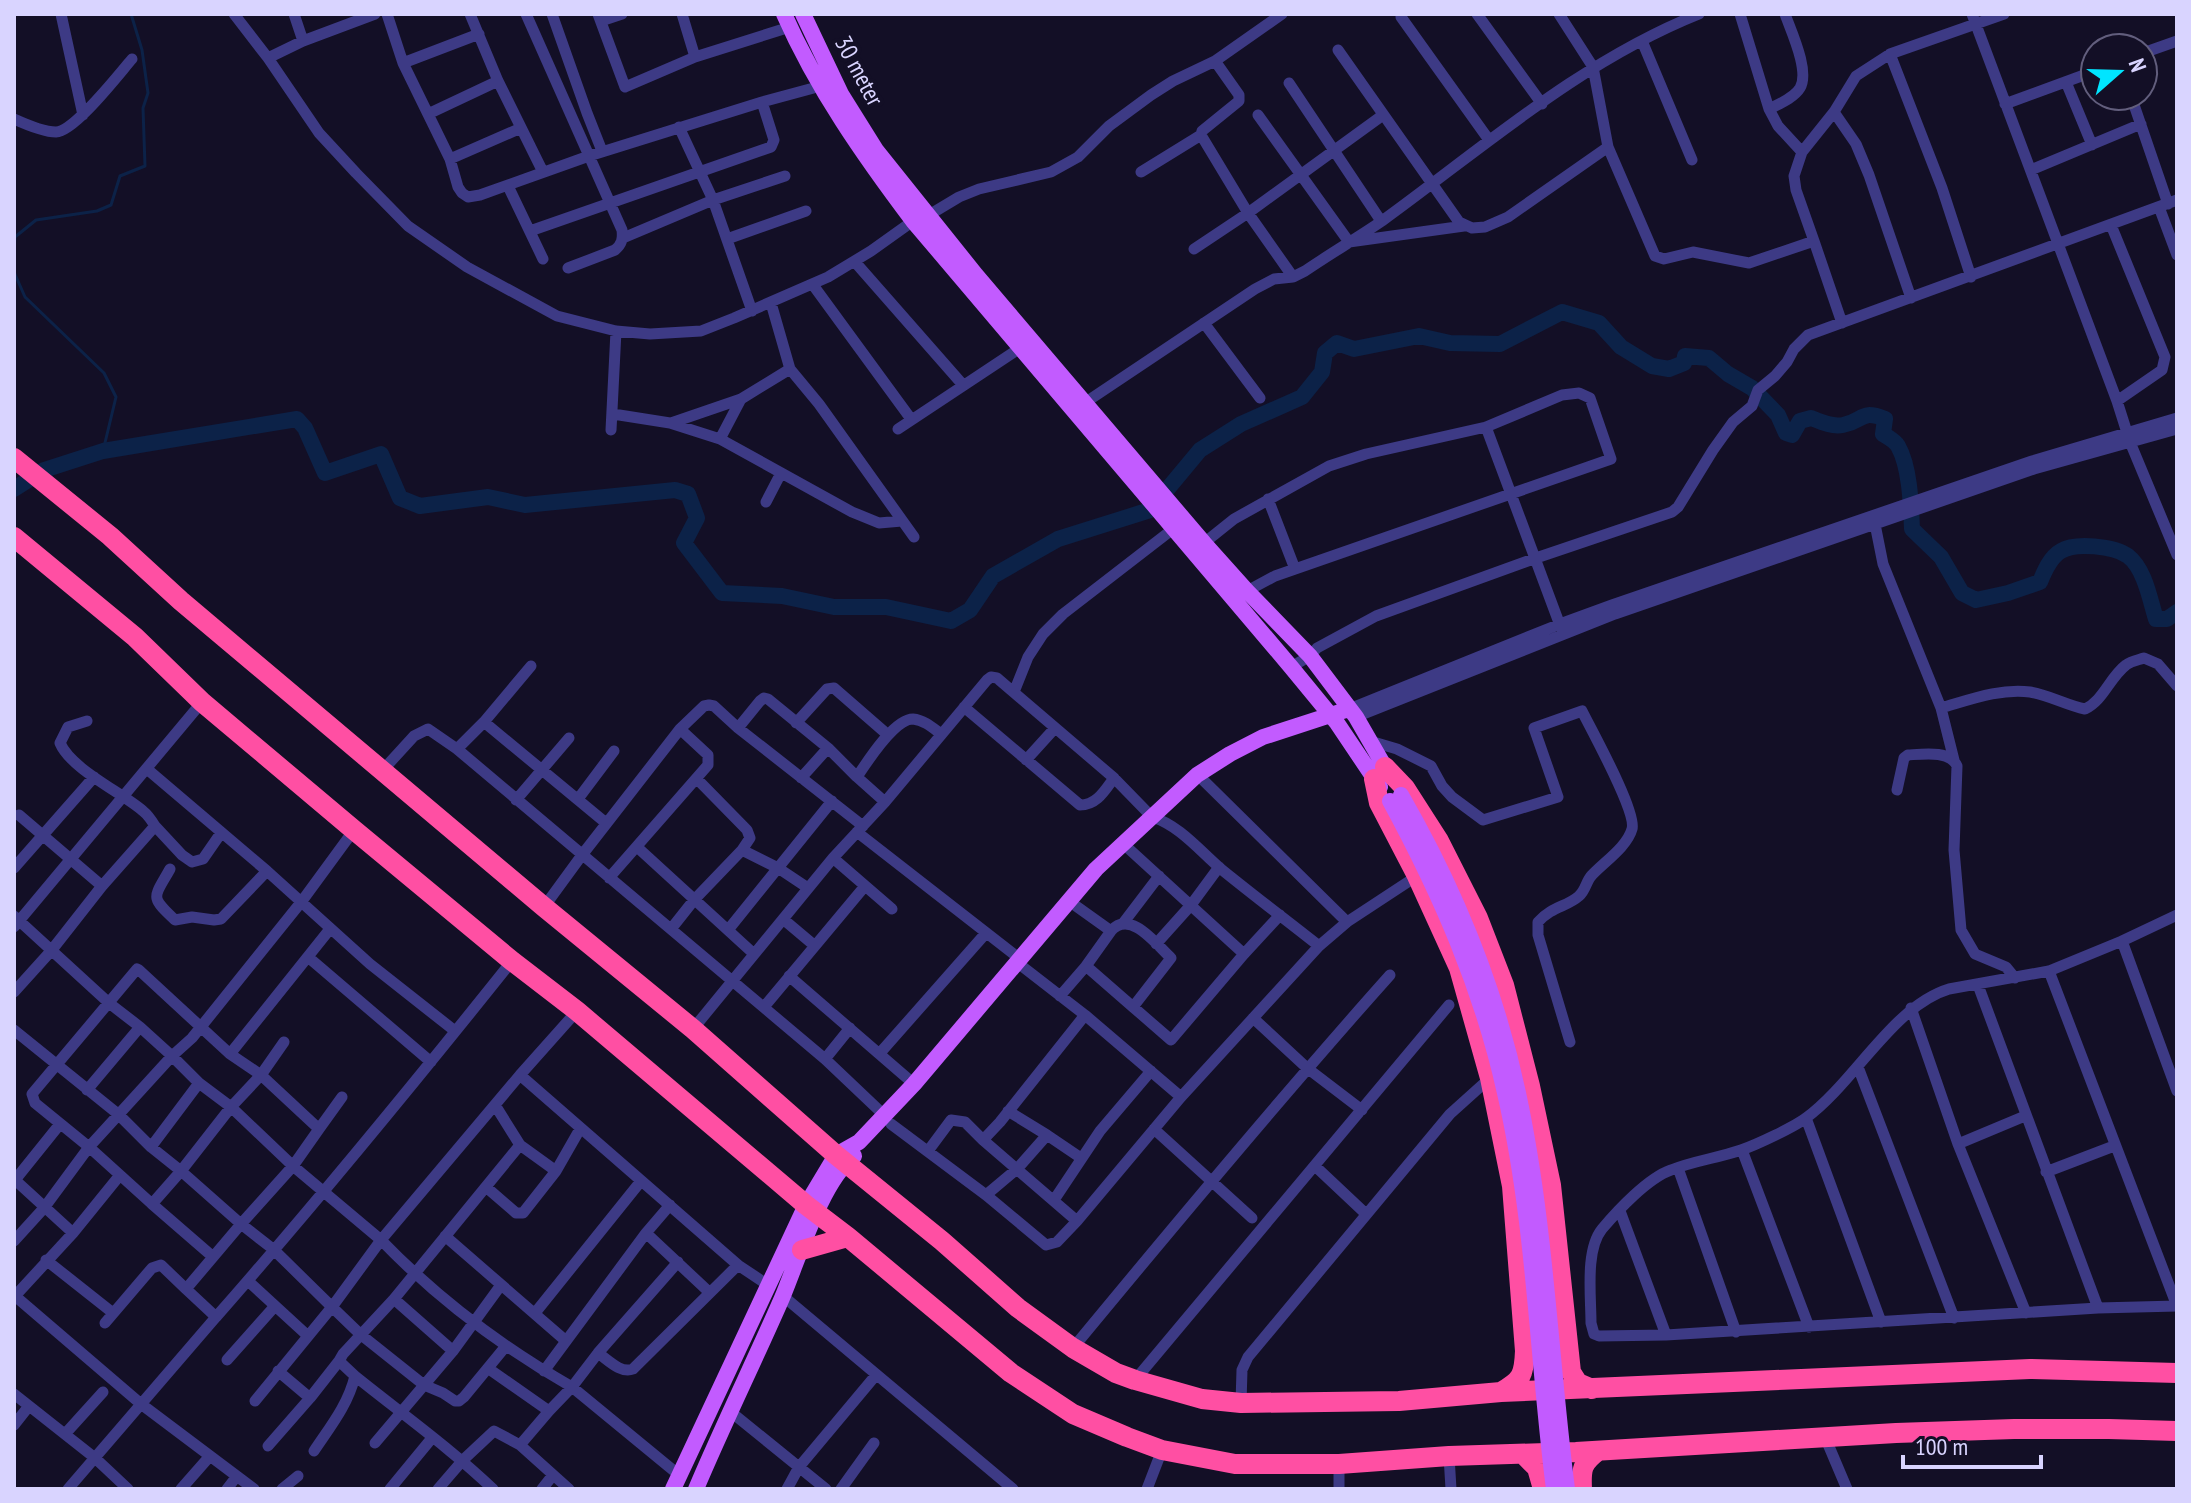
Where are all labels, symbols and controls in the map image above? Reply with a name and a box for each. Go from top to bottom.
street label: 30 meter [828,30,891,112]
north arrow [2079,32,2159,112]
text: N [2123,55,2153,76]
scale bar [1903,1419,2041,1469]
text: 100 m [1915,1431,1968,1462]

